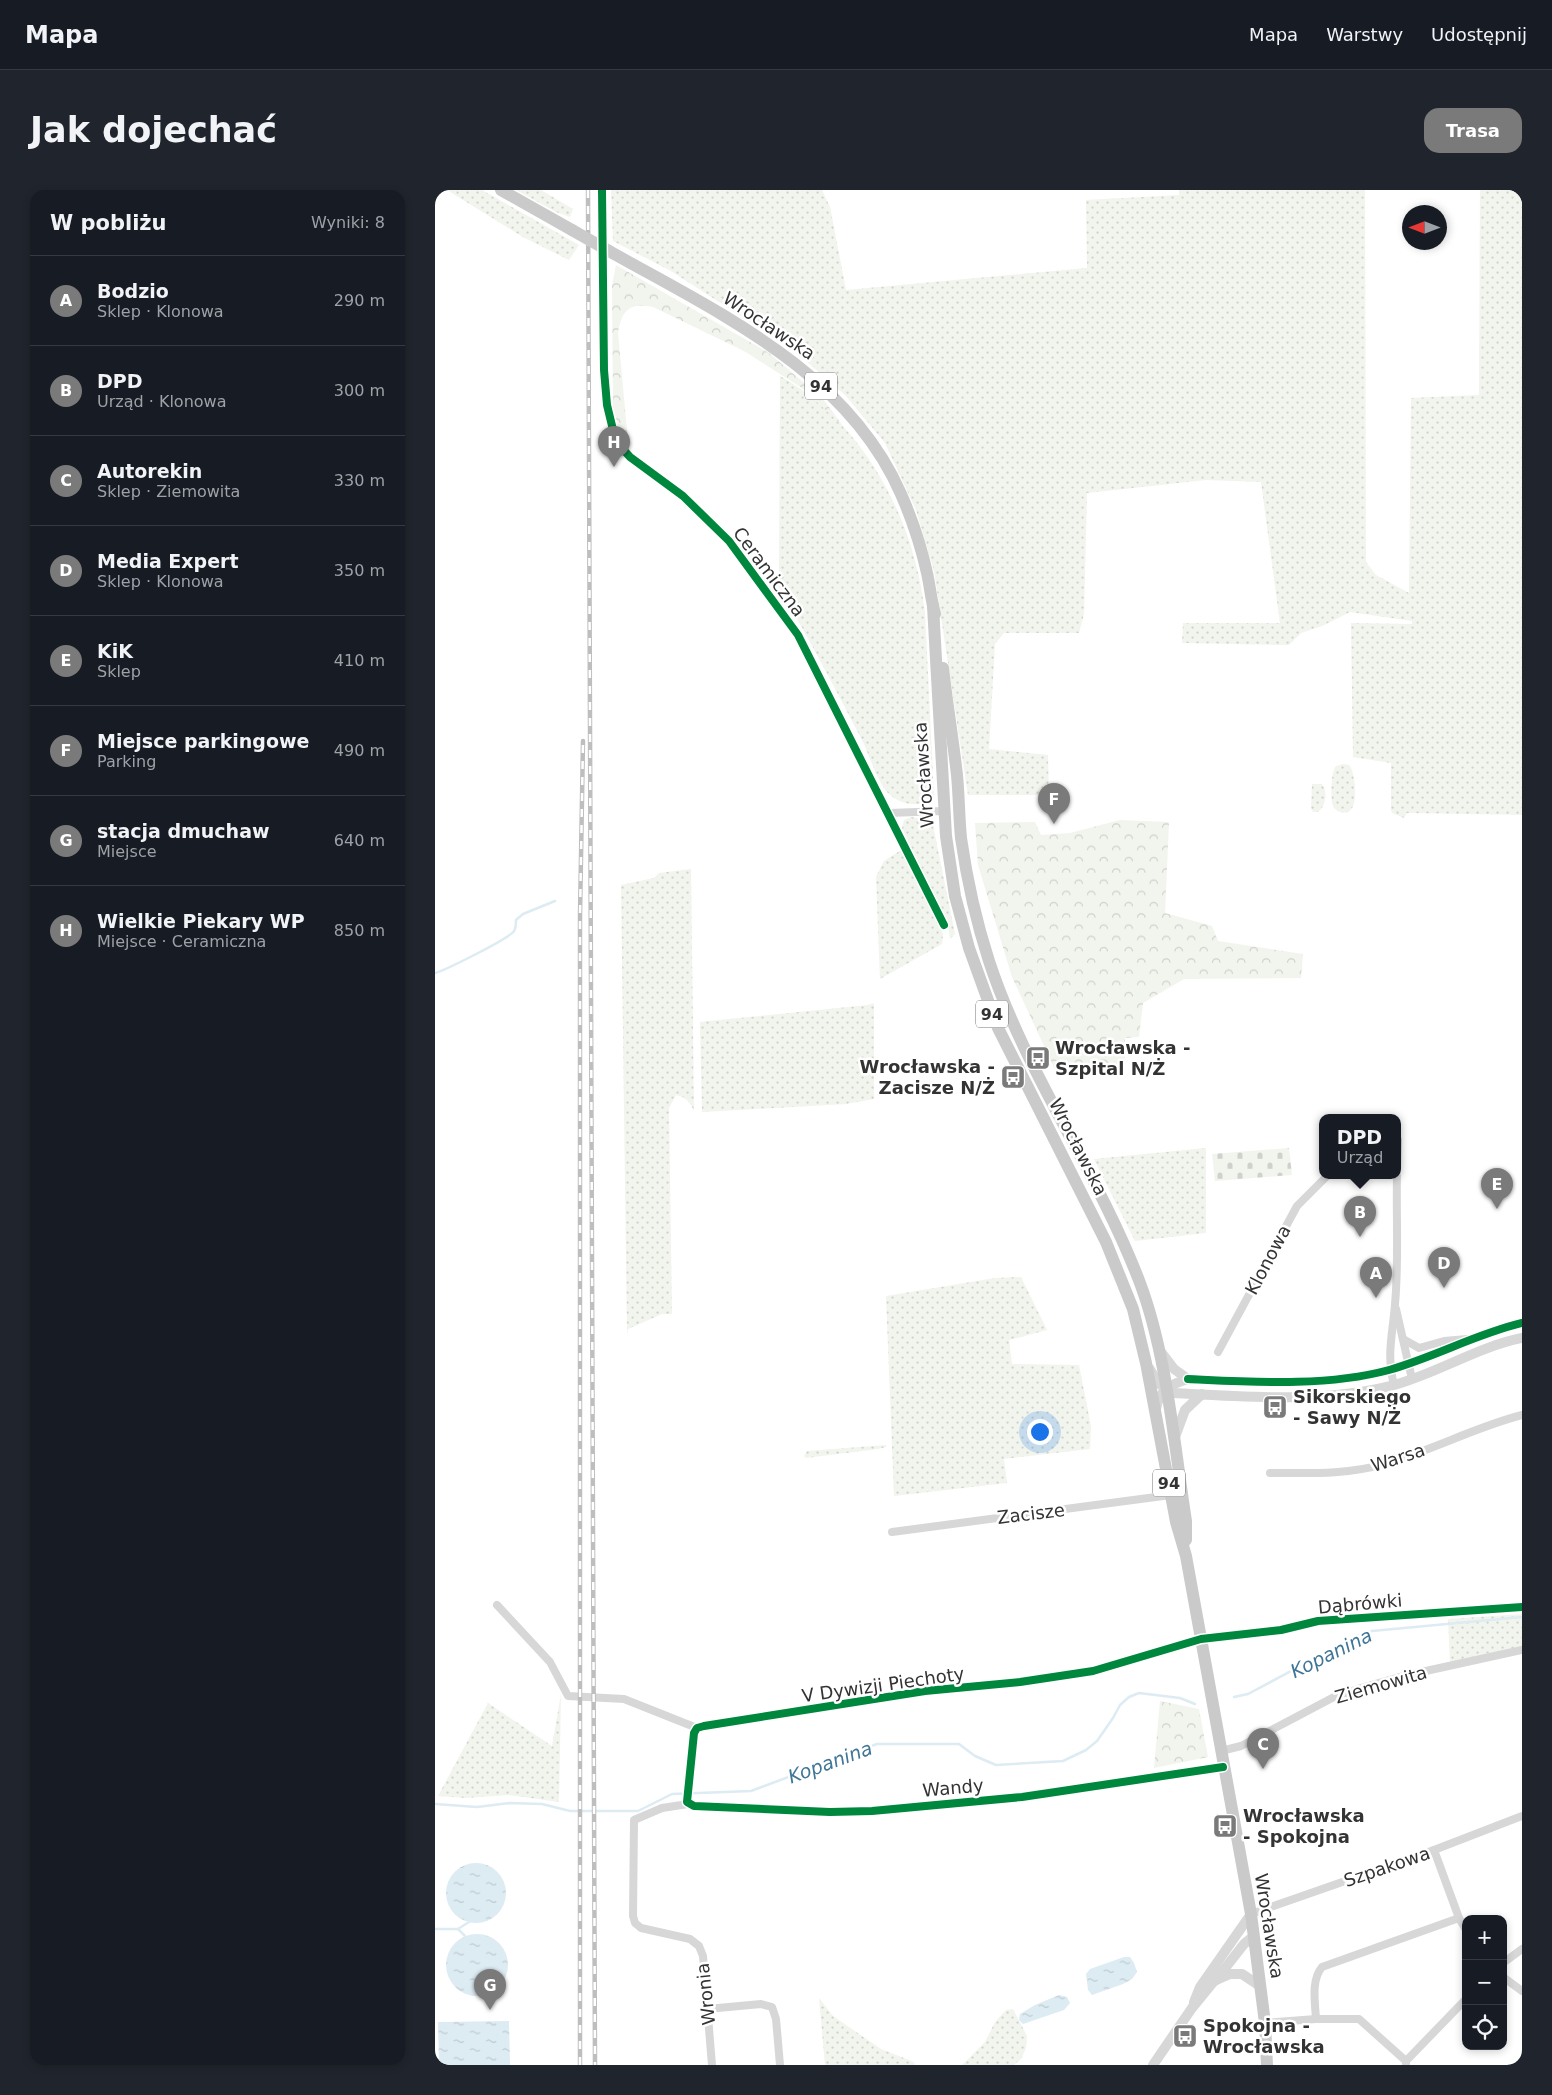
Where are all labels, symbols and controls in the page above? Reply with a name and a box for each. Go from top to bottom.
text: Mapa [25,21,98,49]
text: Mapa [1249,24,1298,45]
text: Warstwy [1326,24,1403,45]
text: Udostępnij [1431,24,1527,45]
button: Trasa [1424,108,1522,153]
text: Jak dojechać [30,110,277,150]
north arrow [1402,205,1447,250]
text: W pobliżu [50,211,167,235]
text: Wyniki: 8 [311,213,385,232]
text: Bodzio [97,280,169,302]
street label: Wrocławska [719,287,819,364]
text: A [60,291,72,310]
text: 290 m [334,291,385,310]
text: Sklep · Klonowa [97,302,224,321]
text: DPD [97,370,142,392]
road number: 94 [805,372,837,400]
text: B [60,381,72,400]
text: 300 m [334,381,385,400]
text: Urząd · Klonowa [97,392,226,411]
pin: H [598,426,630,467]
text: Autorekin [97,460,202,482]
text: C [60,471,72,490]
text: 330 m [334,471,385,490]
text: Sklep · Ziemowita [97,482,240,501]
street label: Ceramiczna [729,523,810,621]
text: Media Expert [97,550,239,572]
text: D [59,561,73,580]
text: 350 m [334,561,385,580]
text: Sklep · Klonowa [97,572,224,591]
text: KiK [97,640,133,662]
text: E [61,651,71,670]
text: 410 m [334,651,385,670]
text: Sklep [97,662,141,681]
street label: Wrocławska [909,721,938,829]
text: Miejsce parkingowe [97,730,309,752]
text: F [61,741,71,760]
text: 490 m [334,741,385,760]
text: Parking [97,752,156,771]
pin: F [1038,783,1070,824]
text: stacja dmuchaw [97,820,270,842]
text: G [59,831,73,850]
text: 640 m [334,831,385,850]
text: Miejsce [97,842,157,861]
text: Wielkie Piekary WP [97,910,305,932]
text: H [59,921,73,940]
text: 850 m [334,921,385,940]
text: Miejsce · Ceramiczna [97,932,266,951]
road number: 94 [976,1001,1008,1028]
place label: Wrocławska - Szpital N/Ż [1055,1037,1190,1079]
bus stop icon: Wrocławska - Szpital N/Ż [1025,1045,1051,1071]
place label: Wrocławska - Zacisze N/Ż [860,1056,995,1098]
bus stop icon: Wrocławska - Zacisze N/Ż [1000,1064,1026,1090]
street label: Wrocławska [1045,1095,1112,1199]
popup [1319,1114,1401,1179]
text: DPD [1337,1126,1382,1148]
text: Urząd [1337,1148,1383,1167]
pin: E [1481,1168,1513,1209]
pin: B [1344,1196,1376,1237]
street label: Klonowa [1240,1221,1295,1298]
pin: D [1428,1247,1460,1288]
pin: A [1360,1257,1392,1298]
place label: Sikorskiego - Sawy N/Ż [1293,1386,1411,1428]
bus stop icon: Sikorskiego - Sawy N/Ż [1262,1394,1288,1420]
your location [1027,1419,1053,1445]
street label: Warsa [1368,1439,1427,1476]
road number: 94 [1153,1470,1185,1496]
street label: Zacisze [996,1499,1066,1528]
street label: Dąbrówki [1317,1589,1403,1618]
water label: Kopanina [1287,1624,1375,1682]
street label: Ziemowita [1332,1661,1429,1708]
street label: V Dywizji Piechoty [800,1663,966,1706]
pin: C [1247,1728,1279,1769]
water label: Kopanina [785,1737,875,1787]
street label: Wandy [922,1774,985,1801]
place label: Wrocławska - Spokojna [1243,1805,1365,1847]
bus stop icon: Wrocławska - Spokojna [1212,1813,1238,1839]
street label: Szpakowa [1341,1842,1433,1891]
street label: Wrocławska [1251,1872,1288,1980]
map controls [1462,1915,1507,2050]
button: + [1462,1915,1507,1960]
button: − [1462,1960,1507,2005]
street label: Wronia [692,1962,719,2026]
pin: G [474,1969,506,2010]
button: locate [1462,2005,1507,2050]
place label: Spokojna - Wrocławska [1203,2015,1325,2057]
bus stop icon: Spokojna - Wrocławska [1172,2023,1198,2049]

